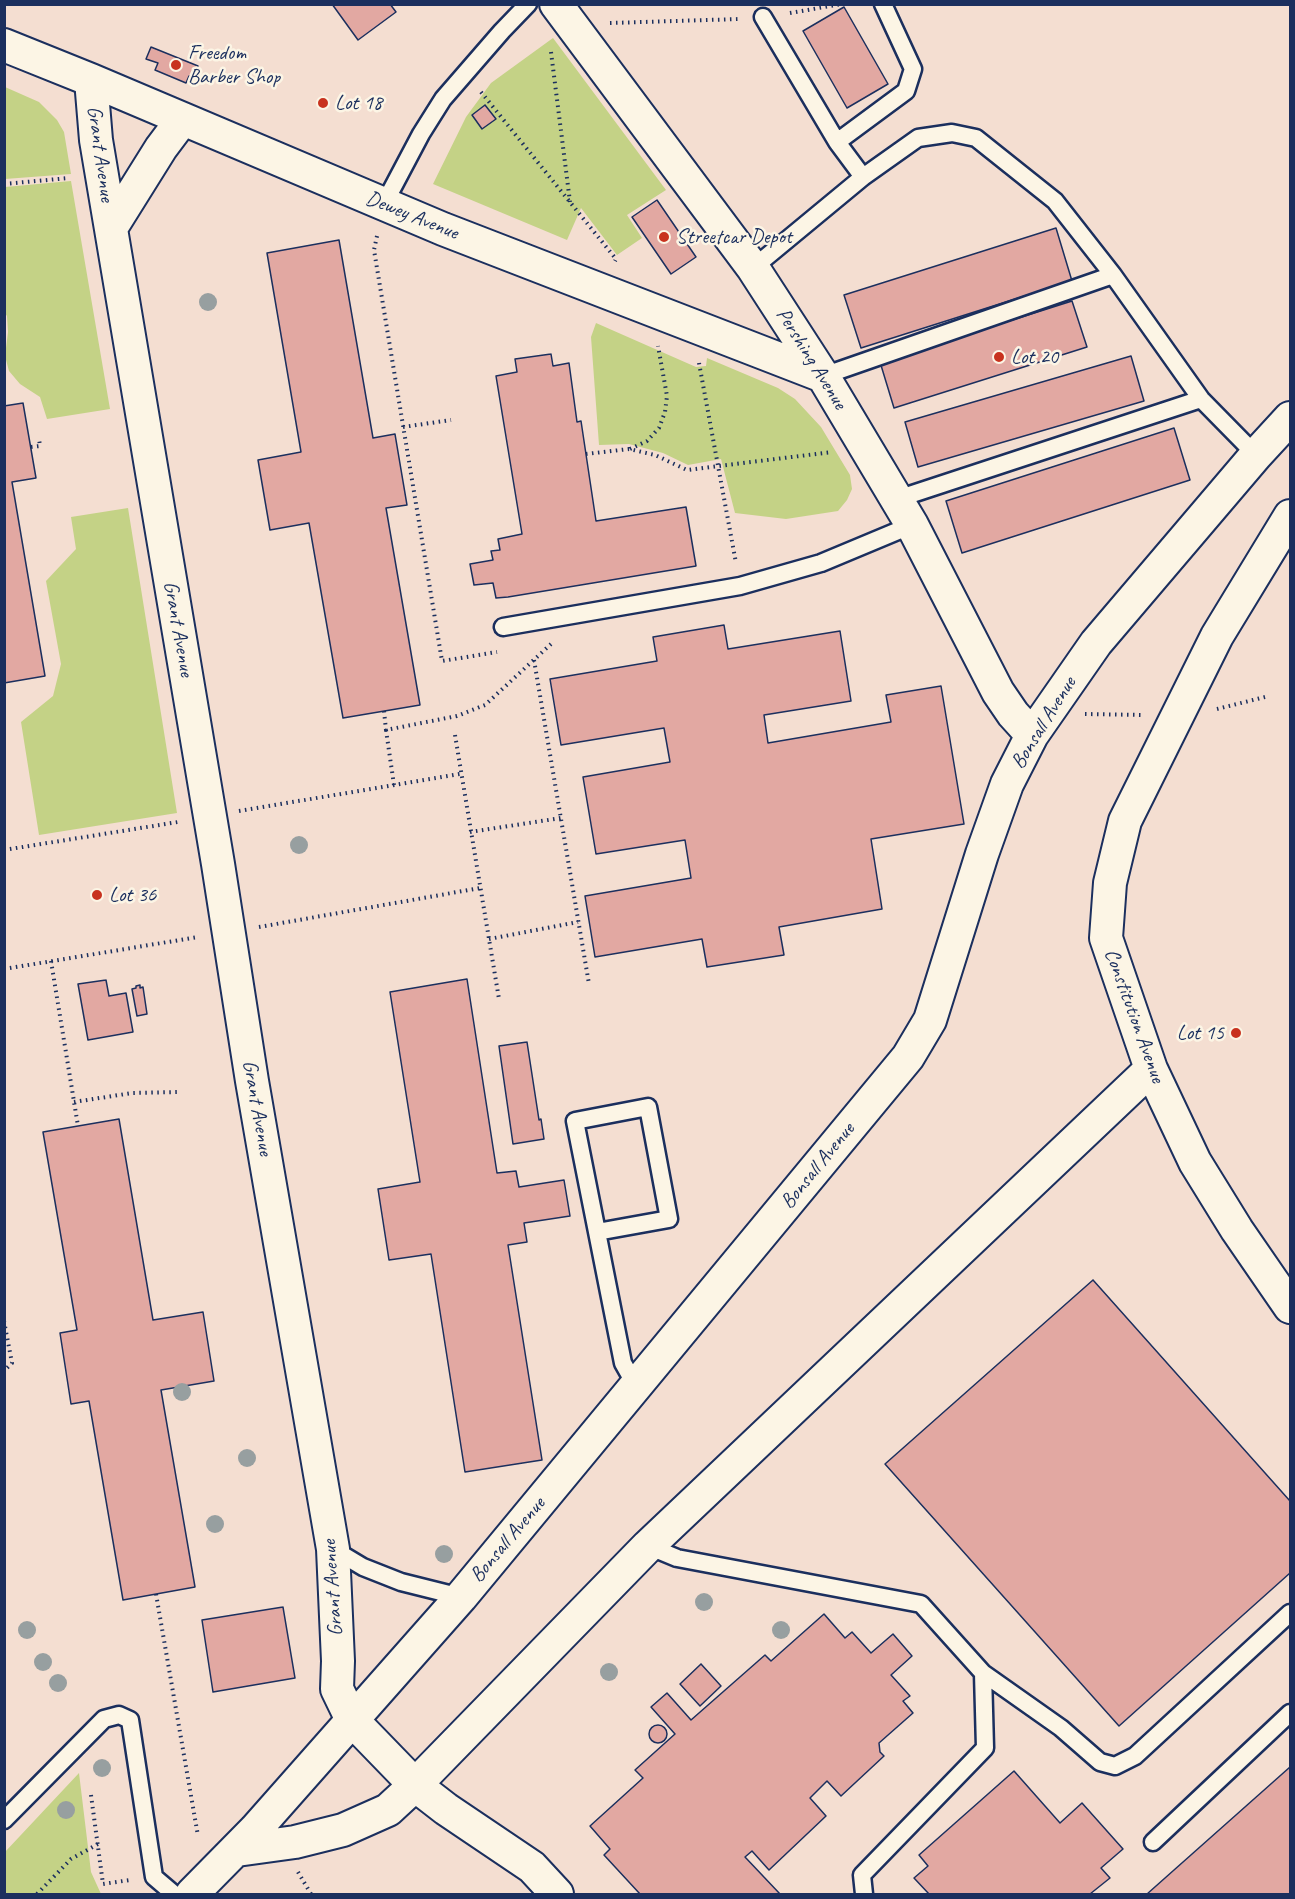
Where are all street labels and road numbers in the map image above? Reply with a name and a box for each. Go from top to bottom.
street label: Grant Avenue [81,104,119,204]
street label: Dewey Avenue [362,186,462,246]
street label: Pershing Avenue [770,304,852,414]
street label: Grant Avenue [157,579,199,679]
street label: Bonsall Avenue [1006,672,1082,774]
street label: Constitution Avenue [1098,946,1170,1086]
street label: Grant Avenue [236,1058,278,1158]
street label: Bonsall Avenue [776,1118,860,1214]
street label: Bonsall Avenue [465,1492,551,1588]
street label: Grant Avenue [317,1539,349,1637]

